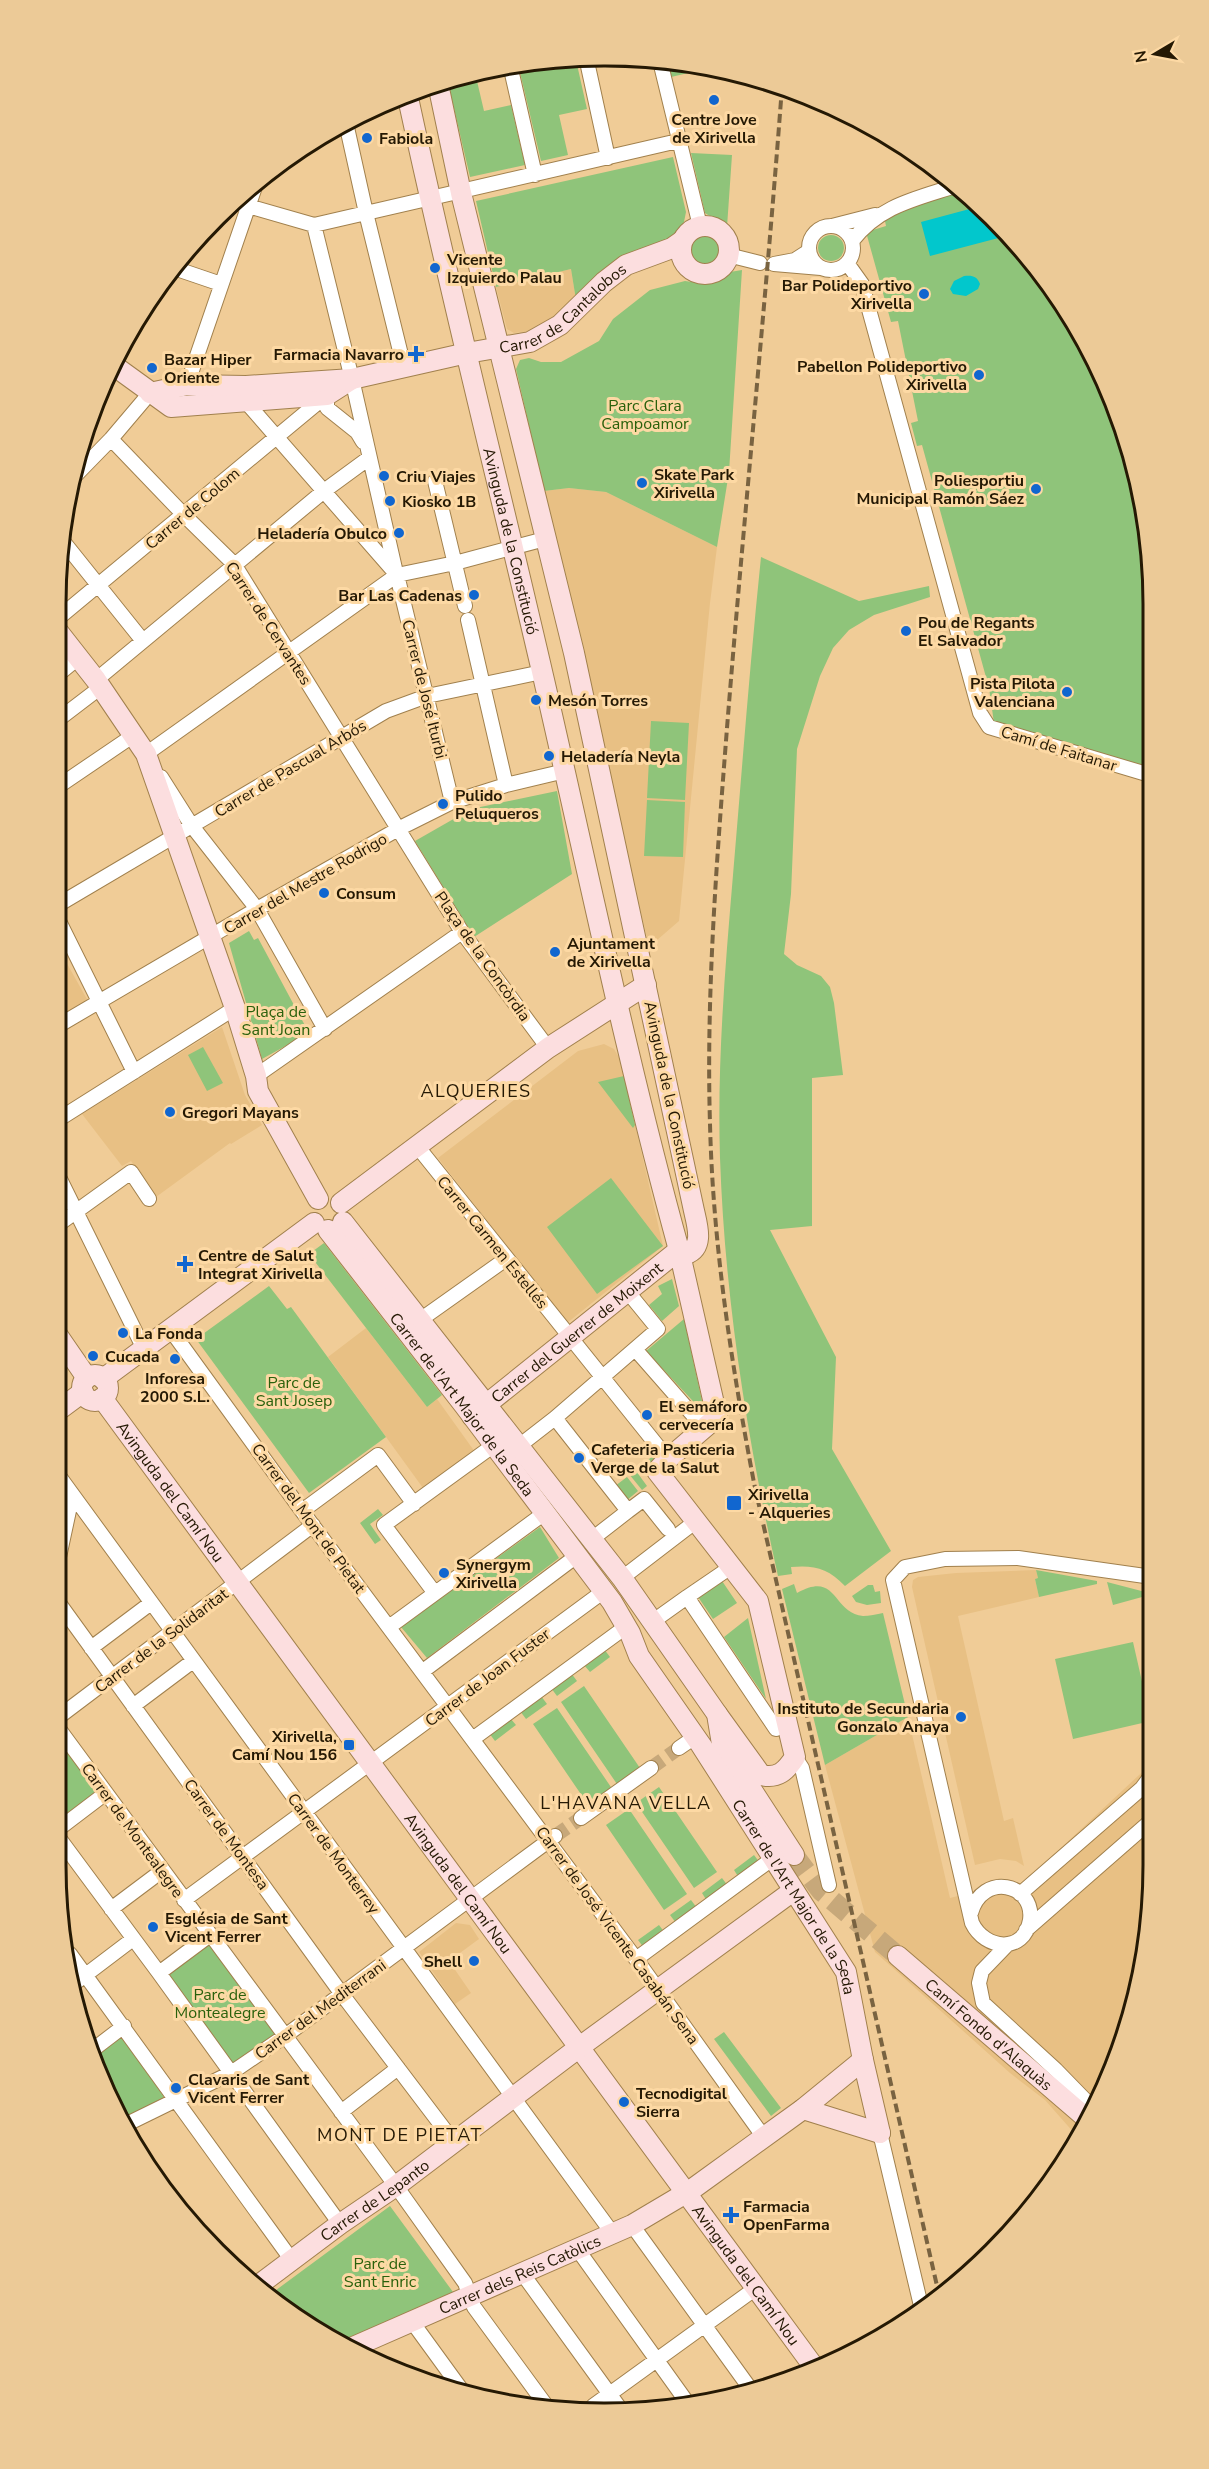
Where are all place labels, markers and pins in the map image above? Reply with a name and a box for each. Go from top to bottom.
marker: Centre Jove de Xirivella [707,93,721,107]
place label: Centre Jove de Xirivella [671,109,757,149]
place label: Fabiola [379,128,433,150]
marker: Fabiola [360,131,374,145]
place label: Vicente Izquierdo Palau [446,249,562,289]
marker: Vicente Izquierdo Palau [428,261,442,275]
place label: Bar Polideportivo Xirivella [782,275,912,315]
marker: Bar Polideportivo Xirivella [917,287,931,301]
place label: Farmacia Navarro [274,344,404,366]
marker: Farmacia Navarro [409,347,423,361]
place label: Bazar Hiper Oriente [164,349,252,389]
place label: Pabellon Polideportivo Xirivella [797,356,967,396]
marker: Bazar Hiper Oriente [145,361,159,375]
marker: Pabellon Polideportivo Xirivella [972,368,986,382]
place label: Skate Park Xirivella [653,464,734,504]
place label: Criu Viajes [396,466,476,488]
marker: Criu Viajes [377,469,391,483]
place label: Poliesportiu Municipal Ramón Sáez [856,470,1024,510]
marker: Skate Park Xirivella [635,476,649,490]
marker: Poliesportiu Municipal Ramón Sáez [1029,482,1043,496]
place label: Kiosko 1B [402,491,476,513]
marker: Kiosko 1B [383,494,397,508]
place label: Heladería Obulco [257,523,387,545]
marker: Heladería Obulco [392,526,406,540]
place label: Bar Las Cadenas [338,585,462,607]
marker: Bar Las Cadenas [467,588,481,602]
place label: Pou de Regants El Salvador [918,612,1035,652]
marker: Pou de Regants El Salvador [899,624,913,638]
place label: Pista Pilota Valenciana [970,673,1055,713]
marker: Pista Pilota Valenciana [1060,685,1074,699]
place label: Mesón Torres [548,690,648,712]
marker: Mesón Torres [529,693,543,707]
place label: Heladería Neyla [561,746,680,768]
marker: Heladería Neyla [542,749,556,763]
place label: Pulido Peluqueros [455,785,539,825]
marker: Pulido Peluqueros [436,797,450,811]
place label: Consum [336,883,396,905]
marker: Consum [317,886,331,900]
place label: Ajuntament de Xirivella [567,933,656,973]
marker: Ajuntament de Xirivella [548,945,562,959]
place label: Gregori Mayans [182,1102,299,1124]
marker: Gregori Mayans [163,1105,177,1119]
place label: Centre de Salut Integrat Xirivella [198,1245,323,1285]
marker: Centre de Salut Integrat Xirivella [176,1255,194,1273]
place label: La Fonda [135,1323,203,1345]
marker: La Fonda [116,1326,130,1340]
place label: Cucada [105,1346,160,1368]
marker: Cucada [86,1349,100,1363]
marker: Inforesa 2000 S.L. [168,1352,182,1366]
place label: Inforesa 2000 S.L. [140,1368,210,1408]
place label: El semáforo cervecería [659,1396,747,1436]
marker: El semáforo cervecería [640,1408,654,1422]
place label: Cafeteria Pasticeria Verge de la Salut [590,1439,735,1479]
marker: Cafeteria Pasticeria Verge de la Salut [572,1451,586,1465]
place label: Xirivella - Alqueries [747,1484,831,1524]
marker: Xirivella - Alqueries [725,1494,743,1512]
place label: Synergym Xirivella [455,1554,531,1594]
marker: Synergym Xirivella [437,1566,451,1580]
place label: Instituto de Secundaria Gonzalo Anaya [777,1698,949,1738]
marker: Instituto de Secundaria Gonzalo Anaya [954,1710,968,1724]
place label: Xirivella, Camí Nou 156 [232,1726,337,1766]
marker: Xirivella, Camí Nou 156 [342,1738,356,1752]
place label: Església de Sant Vicent Ferrer [164,1908,288,1948]
marker: Església de Sant Vicent Ferrer [146,1920,160,1934]
place label: Shell [424,1951,462,1973]
marker: Shell [467,1954,481,1968]
place label: Clavaris de Sant Vicent Ferrer [187,2069,310,2109]
marker: Clavaris de Sant Vicent Ferrer [169,2081,183,2095]
place label: Tecnodigital Sierra [636,2083,727,2123]
marker: Tecnodigital Sierra [617,2095,631,2109]
place label: Farmacia OpenFarma [743,2196,830,2236]
marker: Farmacia OpenFarma [724,2208,738,2222]

